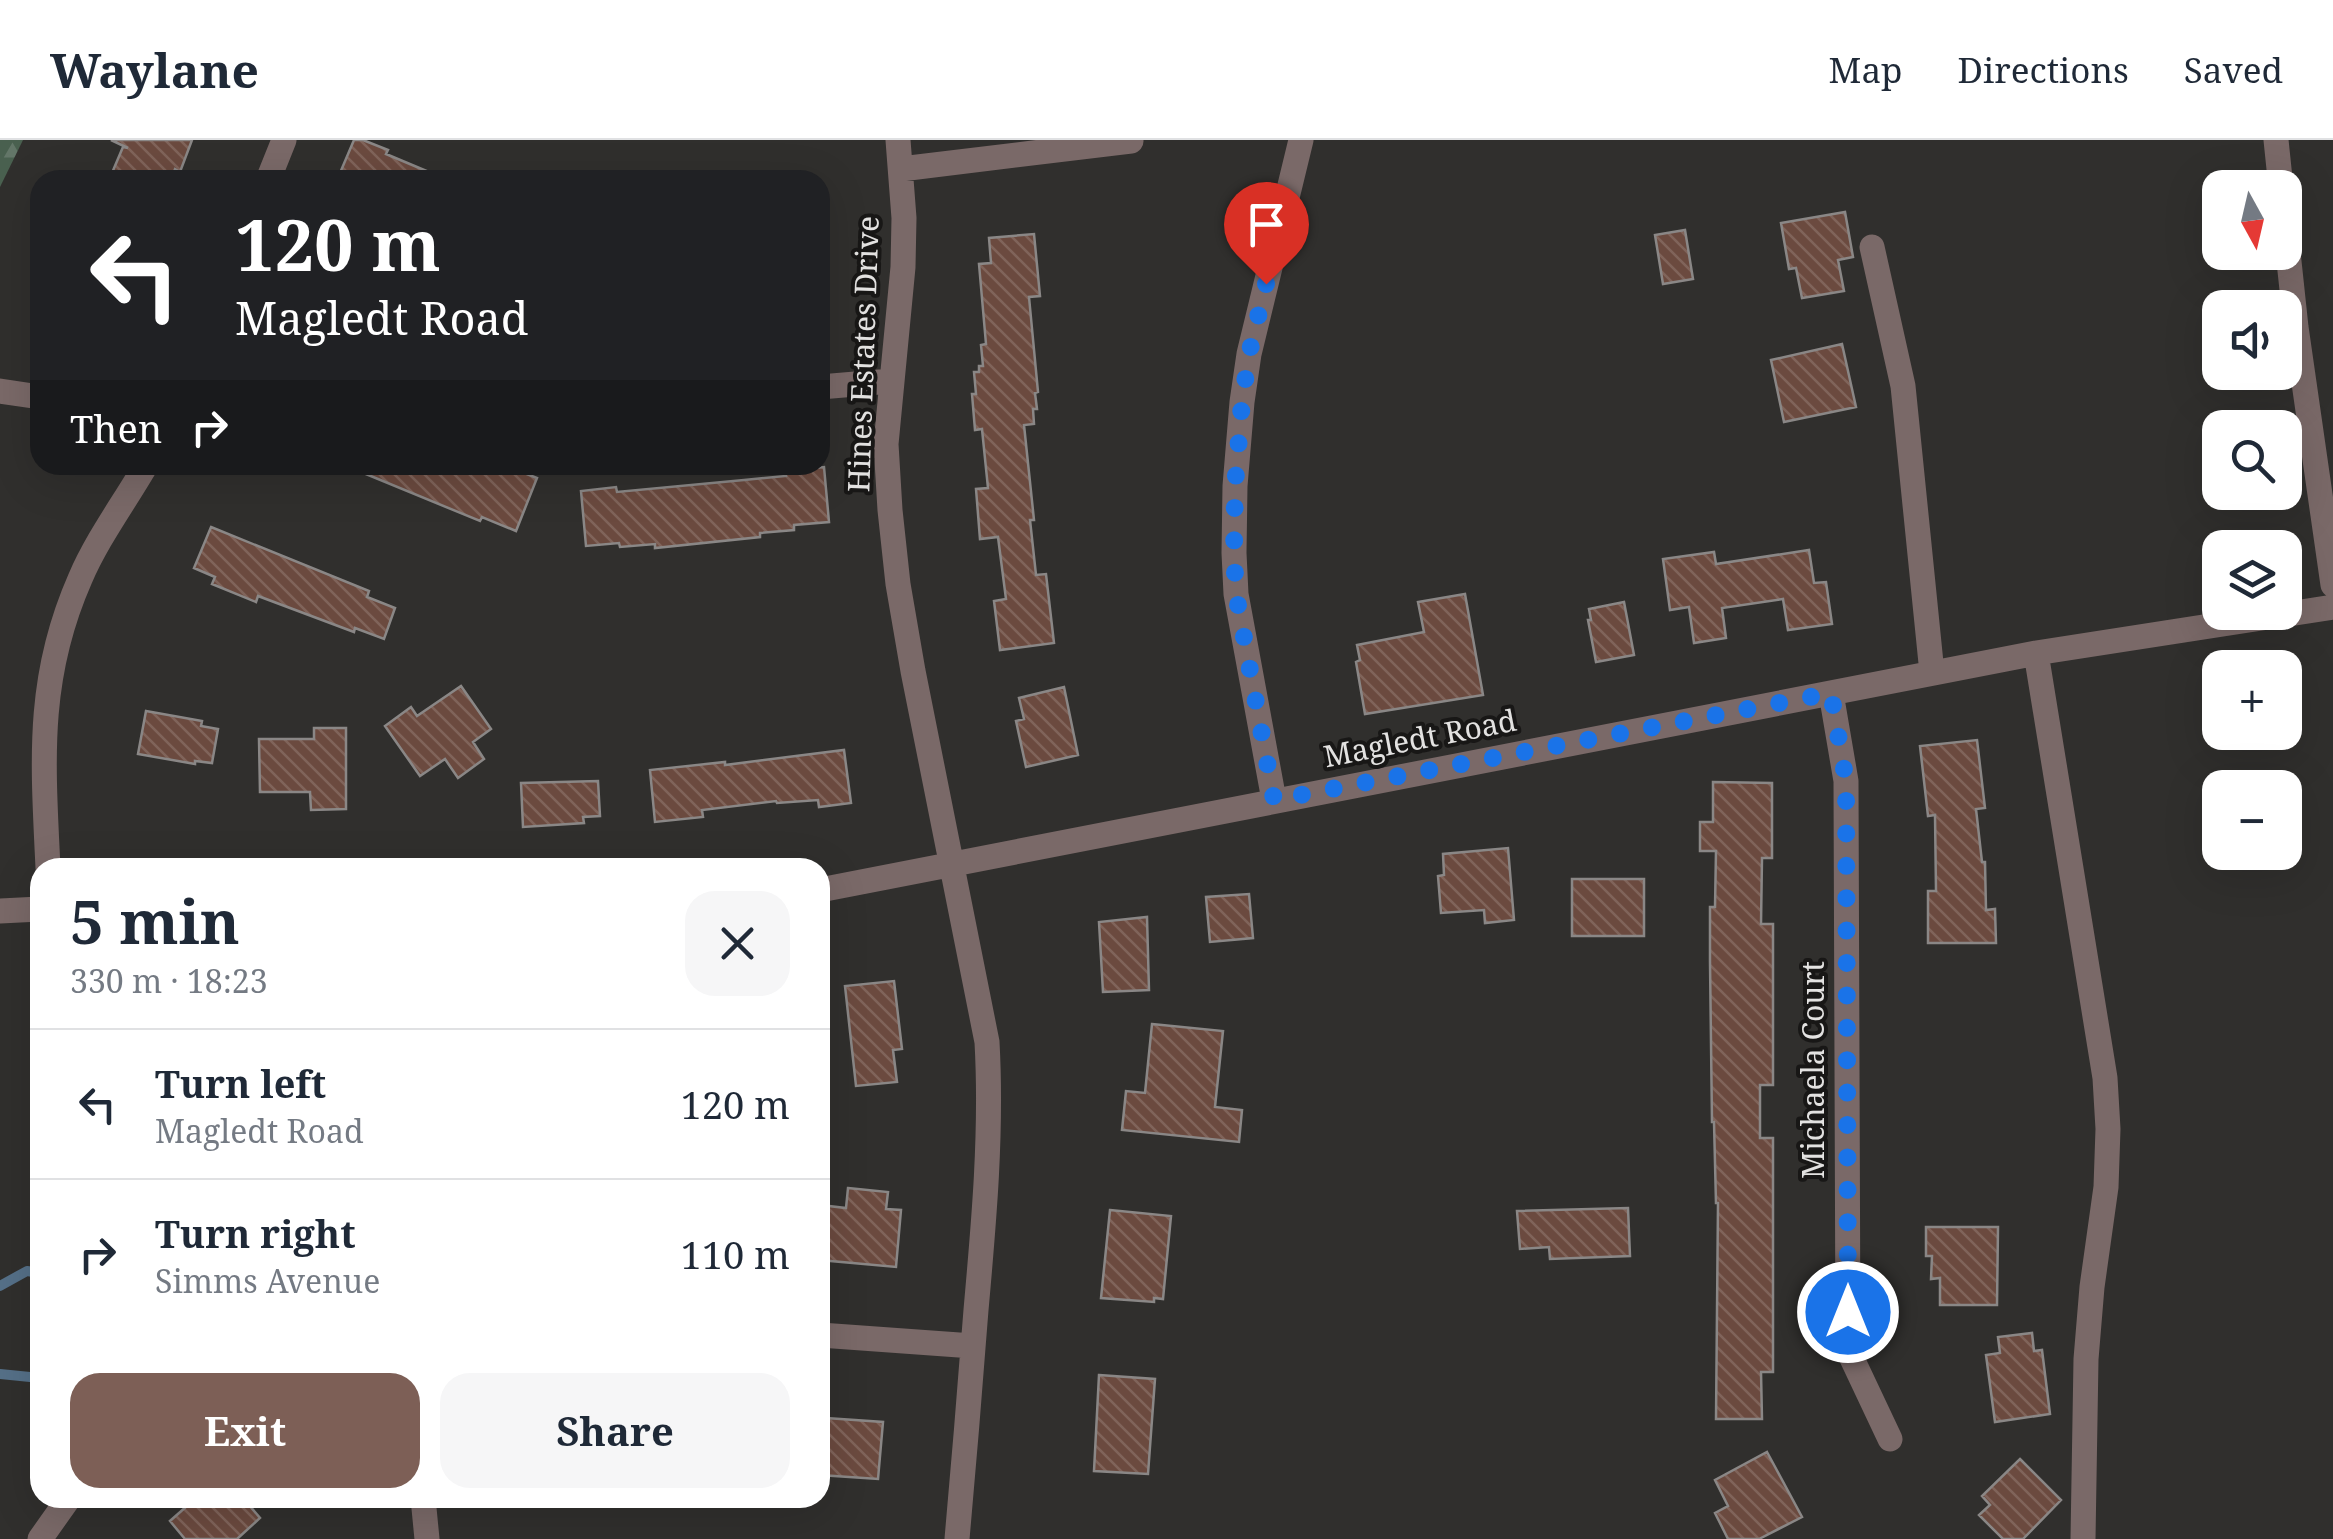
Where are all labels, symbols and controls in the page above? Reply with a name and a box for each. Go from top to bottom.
text: Waylane [50,37,259,102]
text: Map [1829,46,1903,93]
text: Directions [1958,46,2129,93]
text: Saved [2184,46,2283,93]
north arrow [2202,170,2302,270]
map controls [2202,170,2302,870]
pin [1224,182,1309,285]
text: 120 m [235,196,441,292]
icon: arrive [1239,197,1294,252]
icon: left [70,210,200,340]
street label: Hines Estates Drive [837,215,888,493]
text: Magledt Road [235,287,528,348]
button: sound [2202,290,2302,390]
icon: right [182,400,237,455]
text: Then [70,402,162,454]
button: search [2202,410,2302,510]
button: layers [2202,530,2302,630]
button: + [2202,650,2302,750]
street label: Magledt Road [1320,699,1520,776]
button: − [2202,770,2302,870]
text: 5 min [70,880,240,962]
button: close [685,891,790,996]
text: 330 m · 18:23 [70,959,268,1002]
street label: Michaela Court [1792,961,1833,1179]
text: Turn left [155,1057,326,1109]
icon: left [70,1077,125,1132]
text: 120 m [680,1078,790,1130]
text: Magledt Road [155,1109,364,1152]
text: Turn right [155,1207,356,1259]
icon: right [70,1227,125,1282]
text: 110 m [680,1228,790,1280]
text: Simms Avenue [155,1259,380,1302]
position arrow [1796,1260,1900,1364]
button: Exit [70,1373,420,1488]
button: Share [440,1373,790,1488]

